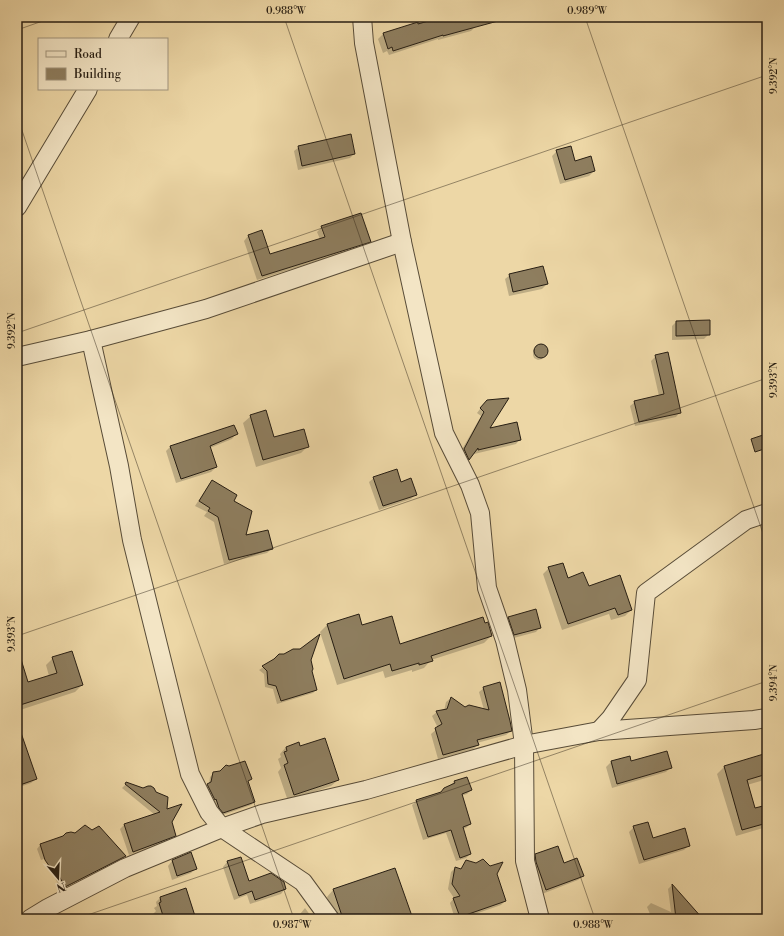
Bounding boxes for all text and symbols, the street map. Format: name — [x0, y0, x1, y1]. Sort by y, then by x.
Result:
text: 0.988°W — [266, 5, 307, 17]
text: 0.989°W — [567, 5, 608, 17]
legend — [38, 38, 168, 90]
text: Road — [74, 47, 102, 62]
text: 9.392°N — [768, 57, 780, 94]
text: Building — [73, 67, 122, 82]
text: 9.392°N — [6, 312, 18, 349]
text: 9.393°N — [768, 361, 780, 398]
text: 9.393°N — [6, 615, 18, 652]
text: 9.394°N — [768, 664, 780, 701]
north arrow — [38, 858, 78, 898]
text: N — [54, 878, 67, 895]
text: 0.987°W — [273, 919, 312, 931]
text: 0.988°W — [573, 919, 614, 931]

